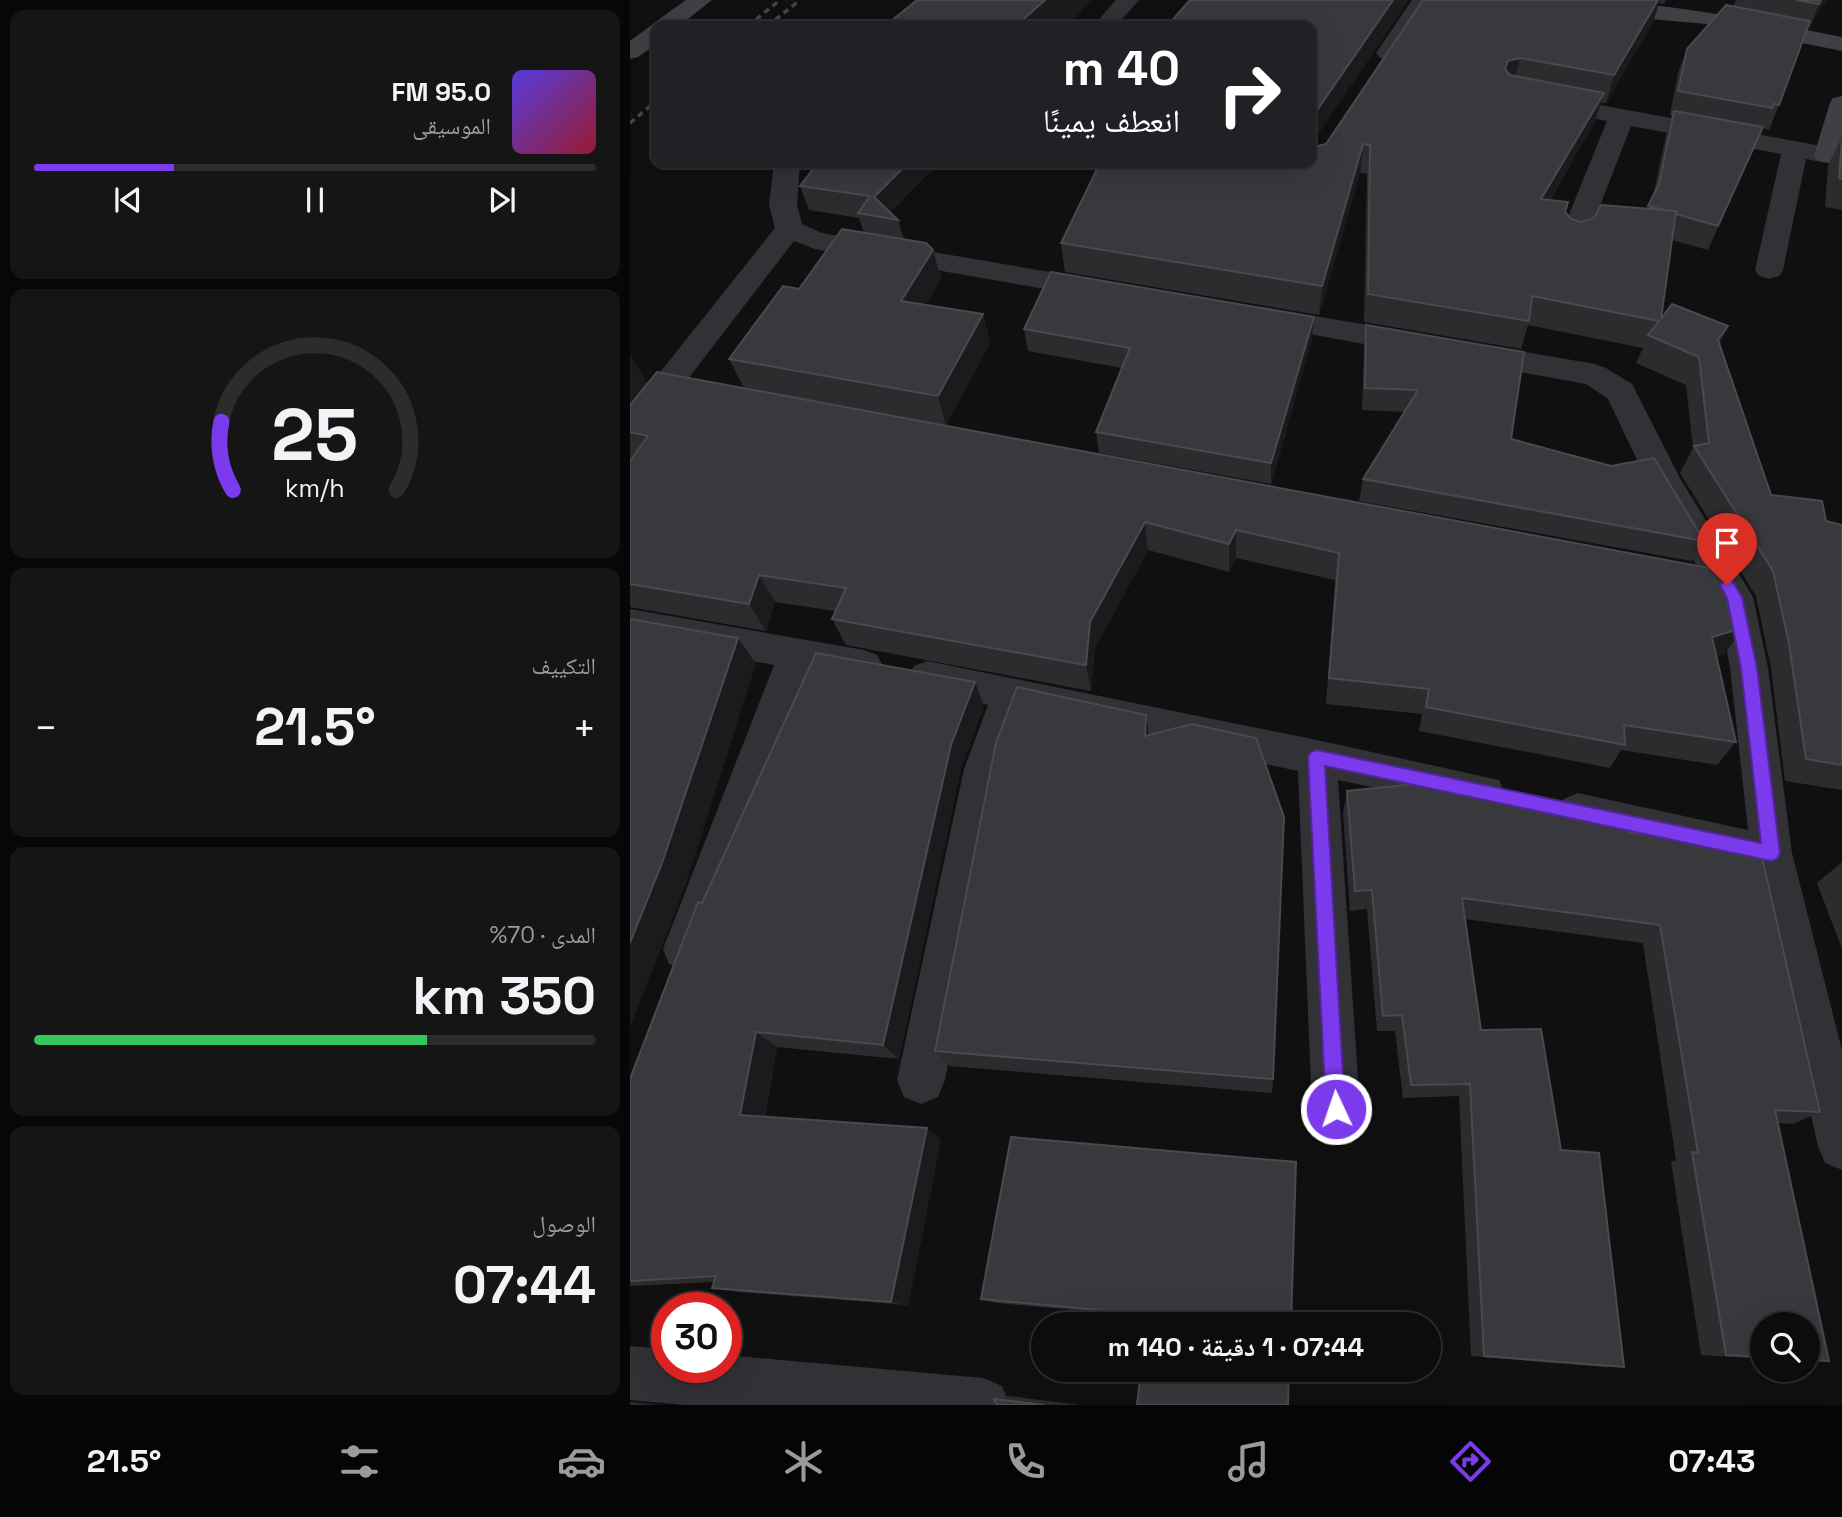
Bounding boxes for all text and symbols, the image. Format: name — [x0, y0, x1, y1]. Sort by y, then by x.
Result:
text: 40 m — [1063, 37, 1180, 99]
icon: right — [1204, 49, 1295, 140]
text: 95.0 FM — [392, 75, 491, 109]
text: انعطف يمينًا — [1043, 101, 1180, 141]
text: الموسيقى — [412, 111, 491, 141]
icon: previous — [109, 181, 147, 219]
icon: pause — [296, 181, 334, 219]
icon: next — [483, 181, 521, 219]
text: 25 — [272, 388, 358, 481]
text: km/h — [285, 471, 345, 503]
pin — [1697, 513, 1757, 585]
icon: arrive — [1708, 524, 1746, 562]
text: التكييف — [531, 651, 596, 681]
text: 21.5° — [254, 694, 376, 760]
text: − — [34, 704, 58, 752]
text: + — [572, 704, 596, 752]
text: المدى · 70% — [490, 920, 596, 950]
text: 350 km — [413, 963, 596, 1029]
position arrow — [1299, 1072, 1373, 1146]
text: الوصول — [532, 1209, 596, 1239]
text: 07:44 — [453, 1252, 596, 1318]
speed limit sign: 30 — [651, 1292, 742, 1383]
map controls — [1750, 1312, 1820, 1382]
button: search — [1750, 1312, 1820, 1382]
text: 07:44 · 1 دقيقة · 140 m — [1108, 1330, 1364, 1364]
icon: filters — [335, 1437, 384, 1486]
icon: car — [557, 1437, 606, 1486]
icon: climate — [779, 1437, 828, 1486]
icon: phone — [1001, 1437, 1050, 1486]
icon: music — [1224, 1437, 1273, 1486]
icon: directions — [1446, 1437, 1495, 1486]
text: 21.5° — [87, 1441, 161, 1481]
text: 07:43 — [1668, 1441, 1755, 1481]

